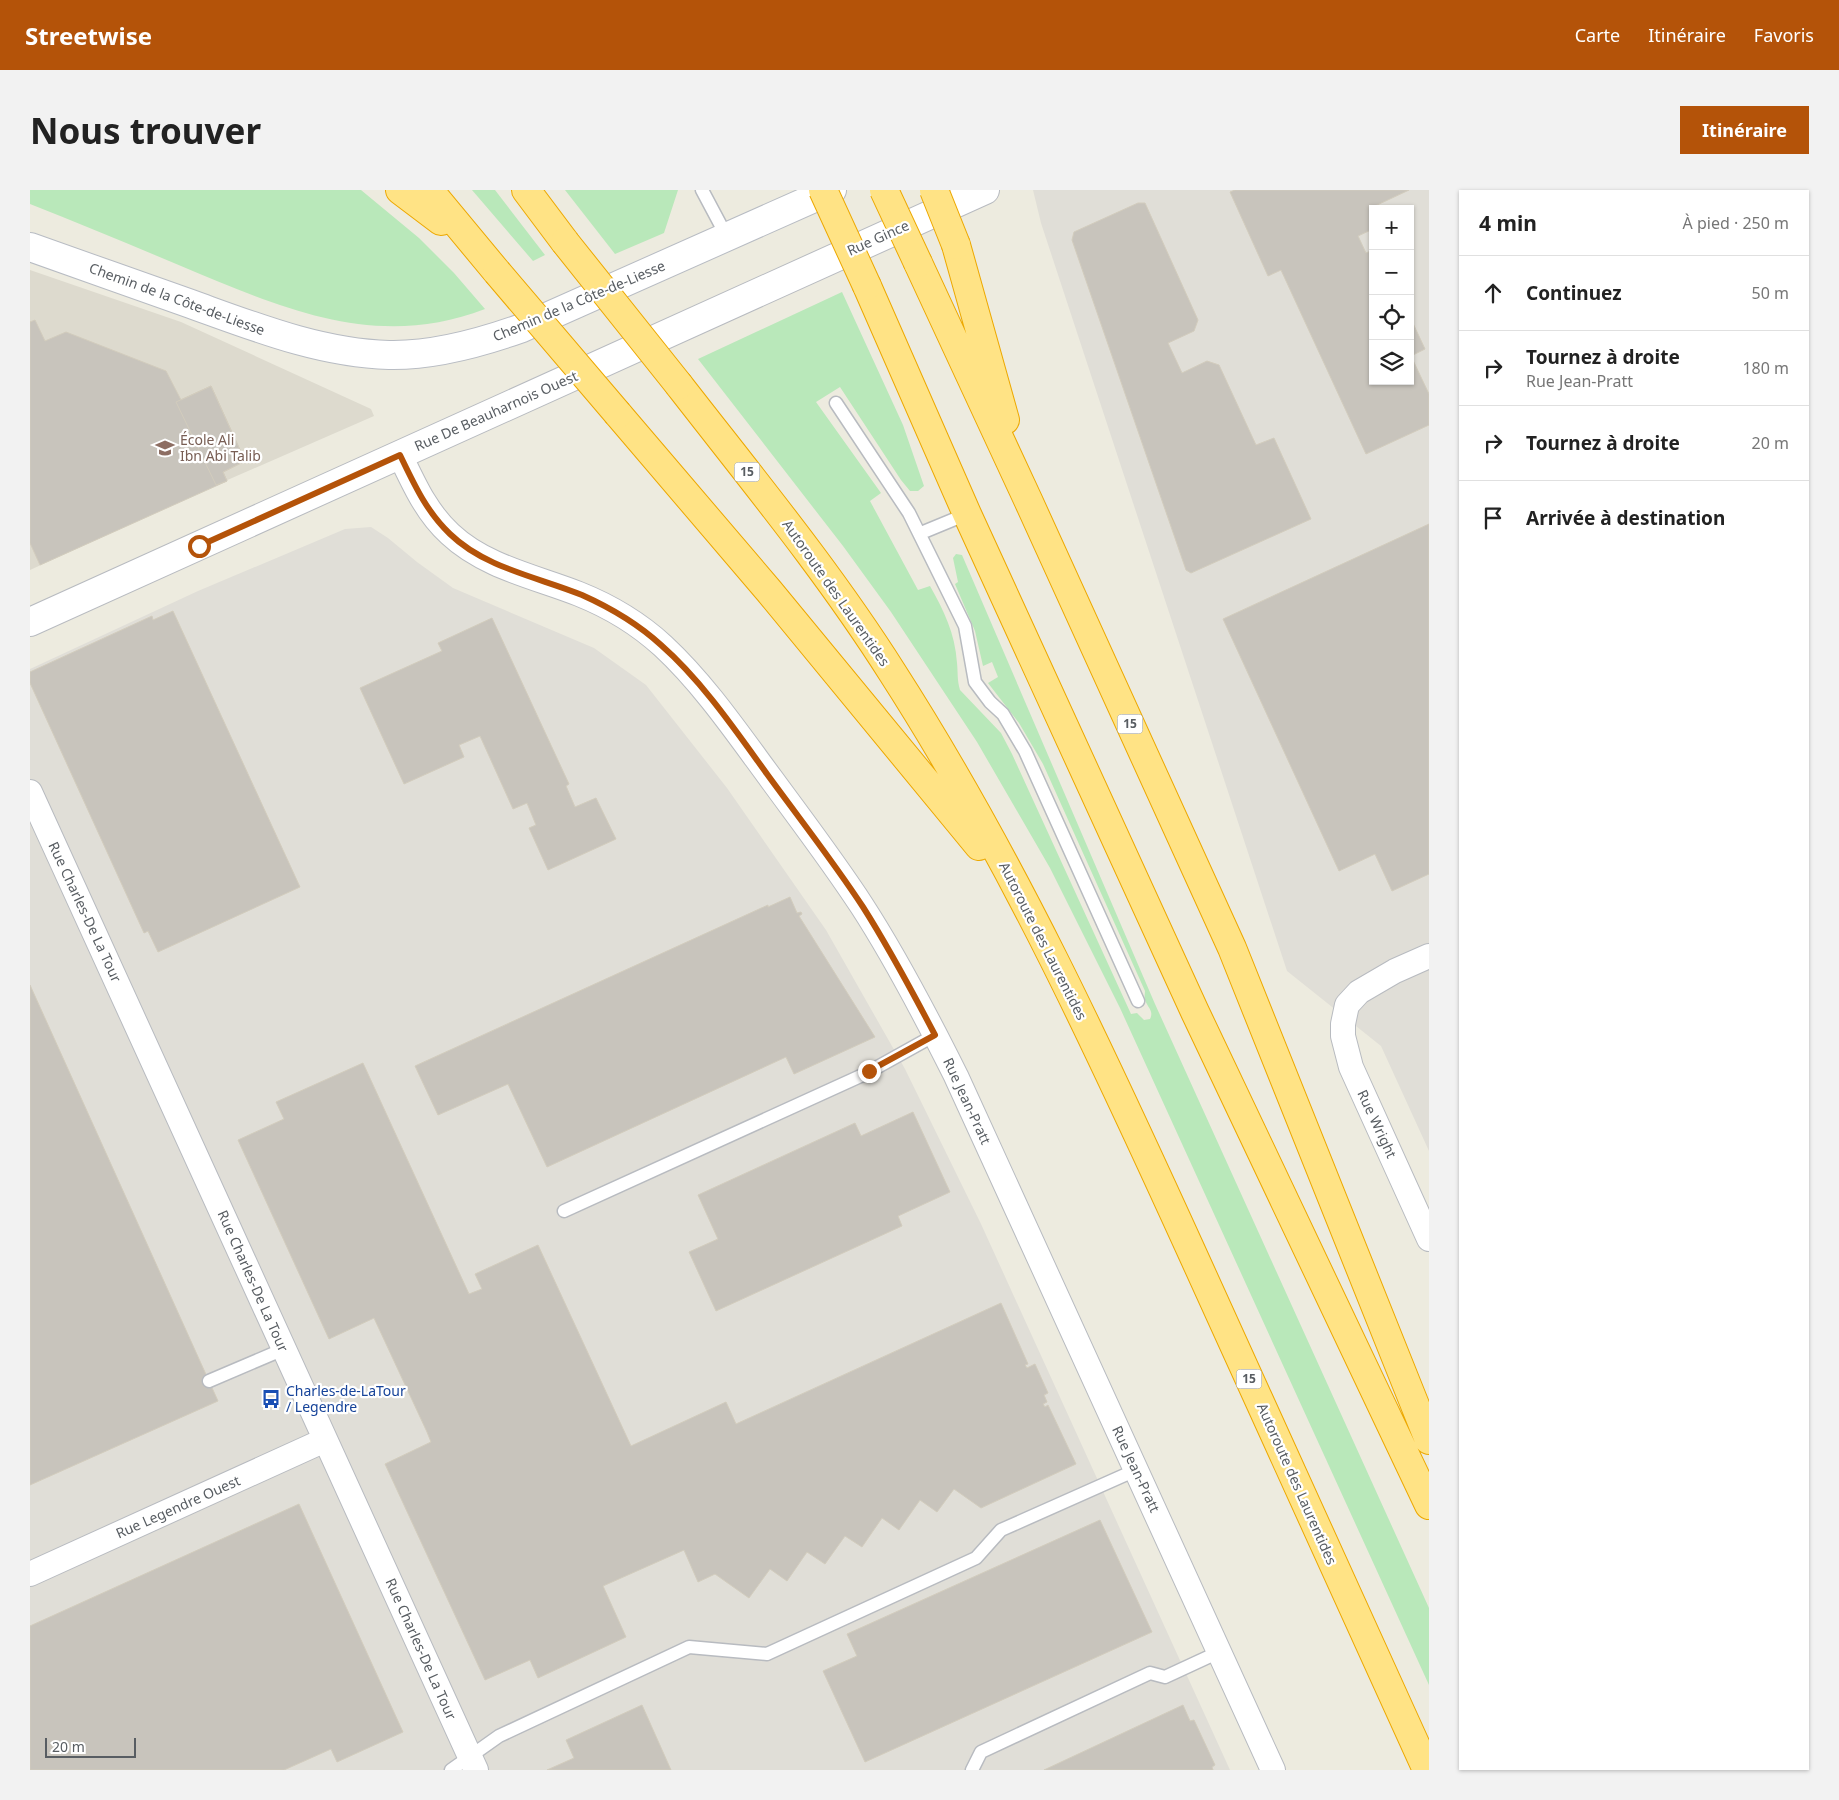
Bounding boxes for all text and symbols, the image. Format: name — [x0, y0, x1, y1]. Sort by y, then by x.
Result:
text: Streetwise — [25, 19, 152, 52]
text: Carte — [1575, 23, 1620, 47]
text: Itinéraire — [1648, 23, 1726, 47]
text: Favoris — [1754, 23, 1814, 47]
button: Itinéraire — [1680, 106, 1809, 154]
text: Nous trouver — [30, 107, 261, 154]
map controls — [1369, 205, 1414, 385]
button: + — [1369, 205, 1414, 250]
text: 4 min — [1479, 209, 1537, 237]
text: À pied · 250 m — [1683, 212, 1789, 234]
street label: Rue Gince — [844, 215, 912, 260]
button: − — [1369, 250, 1414, 295]
street label: Chemin de la Côte-de-Liesse — [490, 255, 668, 346]
street label: Chemin de la Côte-de-Liesse — [87, 258, 268, 339]
icon: ahead — [1479, 279, 1507, 307]
text: Continuez — [1526, 280, 1622, 306]
text: 50 m — [1752, 282, 1789, 304]
button: locate — [1369, 295, 1414, 340]
button: layers — [1369, 340, 1414, 385]
text: Tournez à droite — [1526, 344, 1680, 370]
icon: right — [1479, 354, 1507, 382]
text: 180 m — [1742, 357, 1789, 379]
street label: Rue De Beauharnois Ouest — [411, 366, 580, 455]
text: Rue Jean-Pratt — [1526, 370, 1633, 392]
icon: right — [1479, 429, 1507, 457]
place label: École Ali Ibn Abi Talib — [180, 430, 261, 465]
text: Tournez à droite — [1526, 430, 1680, 456]
text: 20 m — [1752, 432, 1789, 454]
school or university icon: École Ali Ibn Abi Talib — [154, 437, 176, 459]
road number: 15 — [734, 462, 760, 482]
icon: arrive — [1479, 504, 1507, 532]
text: Arrivée à destination — [1526, 505, 1725, 531]
street label: Autoroute des Laurentides — [778, 516, 895, 670]
route start — [188, 535, 211, 558]
road number: 15 — [1118, 714, 1142, 734]
street label: Rue Charles-De La Tour — [44, 838, 126, 985]
street label: Autoroute des Laurentides — [995, 859, 1092, 1023]
street label: Rue Jean-Pratt — [939, 1054, 996, 1147]
route end — [858, 1060, 881, 1083]
street label: Rue Wright — [1353, 1086, 1402, 1161]
street label: Rue Charles-De La Tour — [214, 1207, 293, 1355]
road number: 15 — [1236, 1370, 1262, 1388]
place label: Charles-de-LaTour / Legendre — [286, 1381, 406, 1416]
bus stop icon: Charles-de-LaTour / Legendre — [260, 1388, 282, 1410]
street label: Autoroute des Laurentides — [1253, 1400, 1342, 1568]
street label: Rue Jean-Pratt — [1108, 1422, 1165, 1515]
street label: Rue Legendre Ouest — [113, 1471, 243, 1543]
street label: Rue Charles-De La Tour — [382, 1575, 461, 1723]
scale bar — [45, 1735, 136, 1758]
text: 20 m — [52, 1737, 85, 1756]

